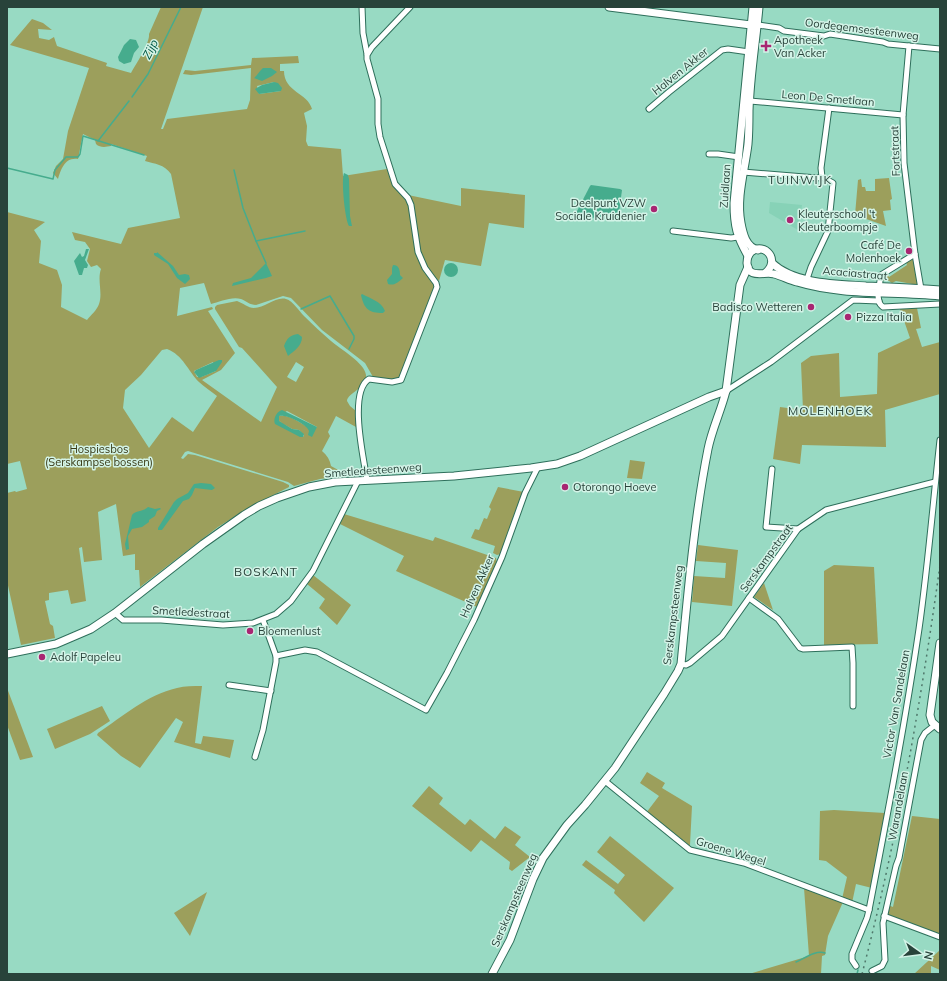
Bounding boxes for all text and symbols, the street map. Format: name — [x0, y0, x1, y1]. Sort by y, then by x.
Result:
street label: Oordegemsesteenweg — [804, 15, 920, 43]
place label: Apotheek Van Acker — [774, 33, 826, 60]
water label: Zijp — [139, 37, 161, 61]
marker: Apotheek Van Acker — [761, 41, 771, 51]
street label: Halven Akker — [649, 44, 711, 98]
street label: Leon De Smetlaan — [781, 87, 875, 109]
street label: Fortstraat — [887, 125, 903, 177]
street label: Zuidlaan — [716, 163, 734, 209]
district label: TUINWIJK — [768, 172, 832, 187]
place label: Deelpunt VZW Sociale Kruidenier — [555, 196, 646, 223]
marker: Deelpunt VZW Sociale Kruidenier — [649, 204, 659, 214]
place label: Kleuterschool 't Kleuterboompje — [798, 207, 878, 234]
marker: Kleuterschool 't Kleuterboompje — [785, 215, 795, 225]
place label: Café De Molenhoek — [846, 238, 901, 265]
marker: Café De Molenhoek — [904, 246, 914, 256]
street label: Acaciastraat — [822, 263, 888, 283]
place label: Badisco Wetteren — [712, 300, 803, 314]
marker: Badisco Wetteren — [806, 302, 816, 312]
place label: Pizza Italia — [856, 310, 912, 324]
marker: Pizza Italia — [843, 312, 853, 322]
district label: MOLENHOEK — [788, 403, 872, 418]
park label: Hospiesbos (Serskampse bossen) — [45, 442, 153, 469]
street label: Smetledesteenweg — [324, 460, 422, 480]
place label: Otorongo Hoeve — [573, 480, 656, 494]
marker: Otorongo Hoeve — [560, 482, 570, 492]
street label: Serskampstraat — [737, 521, 796, 595]
street label: Halven Akker — [457, 552, 497, 620]
district label: BOSKANT — [234, 564, 298, 579]
street label: Serskampsteenweg — [660, 564, 686, 666]
street label: Smetledestraat — [152, 603, 230, 621]
place label: Bloemenlust — [258, 624, 321, 638]
marker: Bloemenlust — [245, 626, 255, 636]
street label: Victor Van Sandelaan — [880, 648, 912, 760]
place label: Adolf Papeleu — [50, 650, 121, 664]
marker: Adolf Papeleu — [37, 652, 47, 662]
street label: Warandelaan — [885, 770, 911, 842]
street label: Groene Wegel — [694, 834, 768, 868]
street label: Serskampsteenweg — [488, 851, 540, 949]
north arrow — [899, 933, 939, 973]
text: N — [921, 950, 937, 961]

